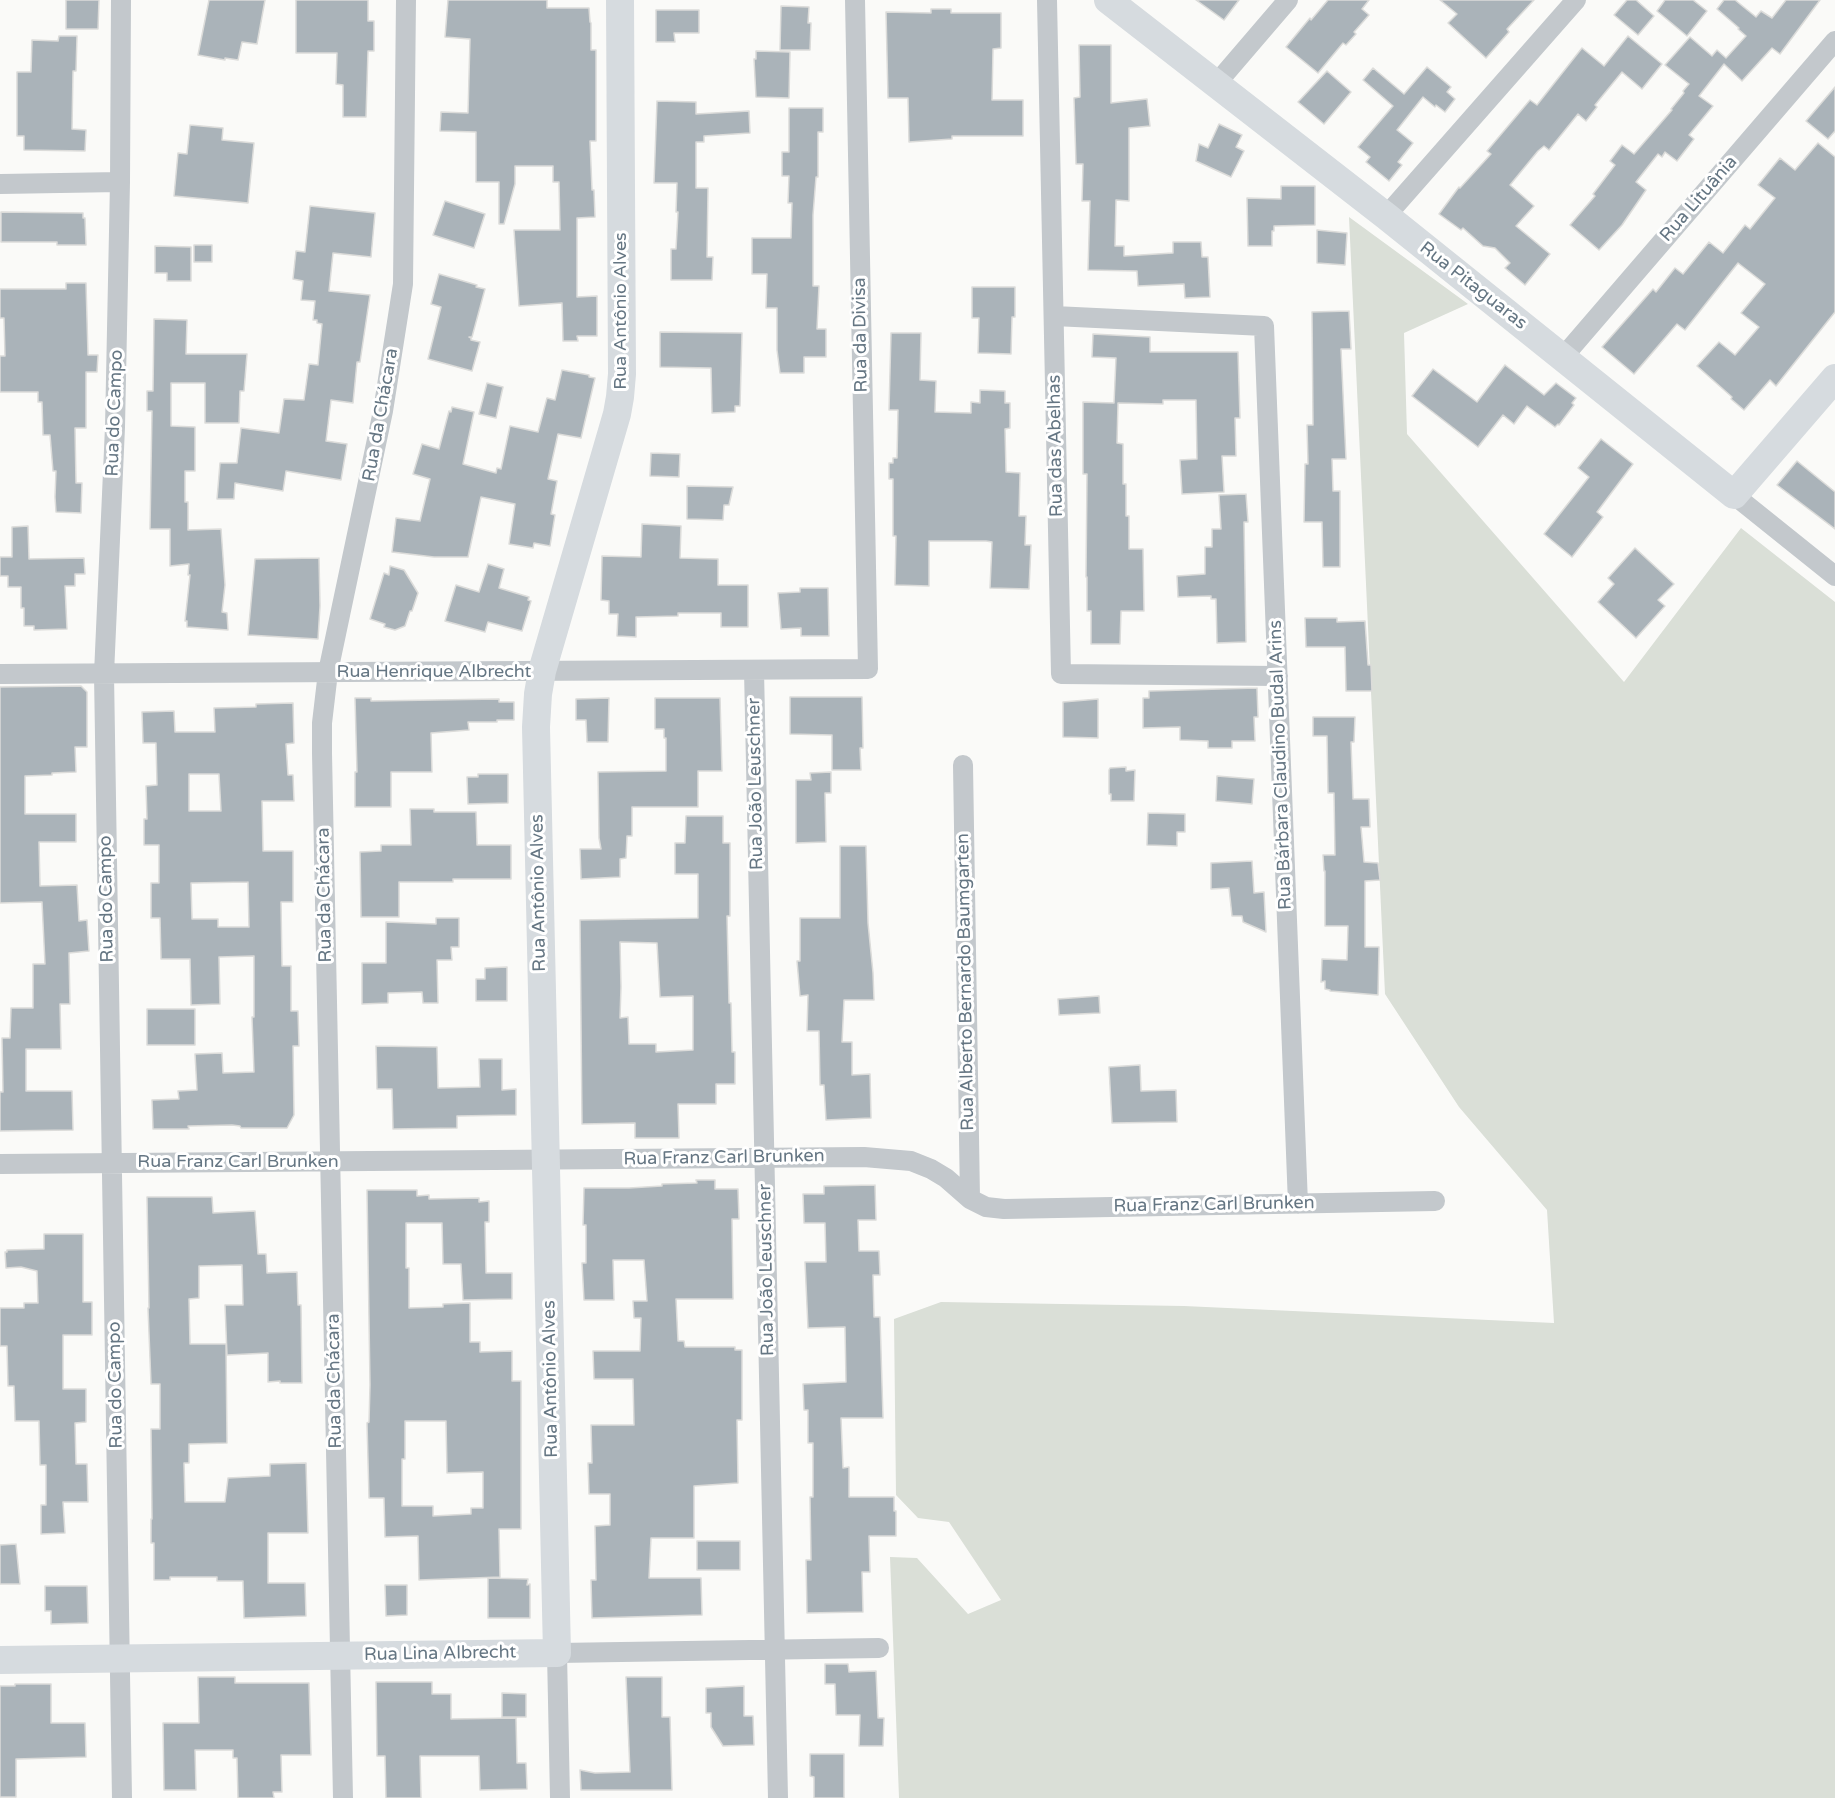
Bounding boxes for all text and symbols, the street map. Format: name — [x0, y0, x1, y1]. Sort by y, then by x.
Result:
street label: Rua Lituânia — [1656, 152, 1742, 246]
street label: Rua Antônio Alves — [610, 232, 632, 390]
street label: Rua Pitaguaras — [1415, 237, 1531, 335]
street label: Rua da Divisa — [849, 277, 873, 393]
street label: Rua da Chácara — [359, 347, 403, 483]
street label: Rua do Campo — [102, 349, 128, 477]
street label: Rua das Abelhas — [1044, 375, 1068, 517]
street label: Rua Bárbara Claudino Budal Arins — [1265, 620, 1297, 910]
street label: Rua Henrique Albrecht — [337, 661, 531, 683]
street label: Rua João Leuschner — [744, 698, 768, 870]
street label: Rua Antônio Alves — [527, 814, 551, 972]
street label: Rua da Chácara — [313, 827, 337, 963]
street label: Rua Alberto Bernardo Baumgarten — [953, 833, 979, 1131]
street label: Rua do Campo — [95, 835, 119, 963]
street label: Rua Franz Carl Brunken — [623, 1145, 825, 1171]
street label: Rua Franz Carl Brunken — [137, 1151, 339, 1173]
street label: Rua João Leuschner — [755, 1184, 779, 1356]
street label: Rua Franz Carl Brunken — [1113, 1192, 1315, 1218]
street label: Rua Antônio Alves — [539, 1300, 563, 1458]
street label: Rua da Chácara — [323, 1313, 347, 1449]
street label: Rua do Campo — [104, 1321, 128, 1449]
street label: Rua Lina Albrecht — [364, 1642, 516, 1666]

